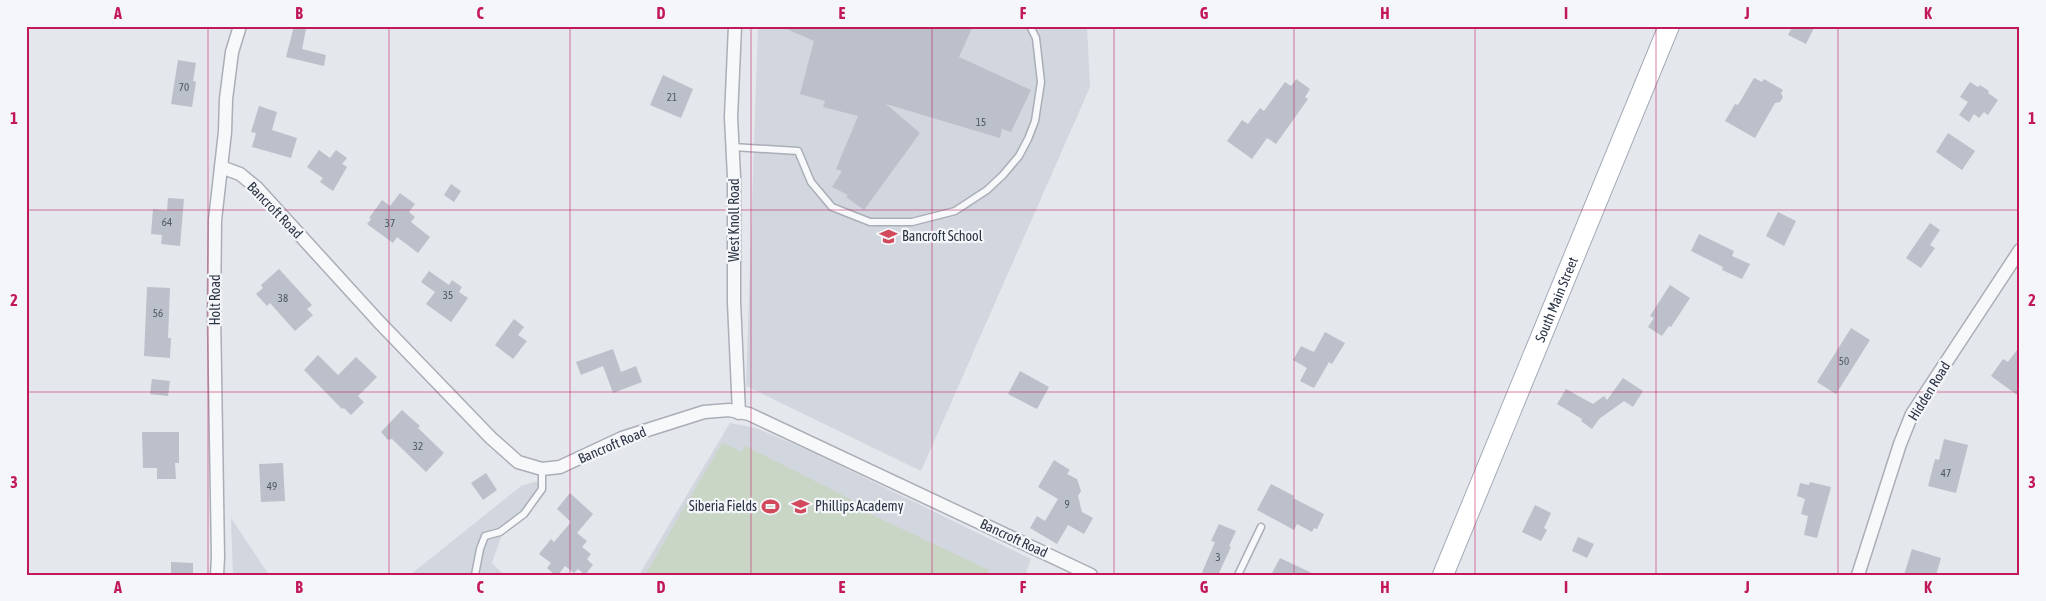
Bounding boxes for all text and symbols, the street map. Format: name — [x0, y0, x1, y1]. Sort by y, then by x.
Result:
text: A — [113, 4, 122, 22]
text: B — [295, 4, 303, 22]
text: C — [476, 4, 484, 22]
text: D — [657, 4, 666, 22]
text: E — [839, 4, 846, 22]
text: F — [1020, 4, 1027, 22]
text: G — [1200, 4, 1209, 22]
text: H — [1380, 4, 1390, 22]
text: I — [1564, 4, 1568, 22]
text: J — [1743, 4, 1750, 22]
text: K — [1924, 4, 1932, 22]
house number: 70 — [179, 81, 189, 93]
house number: 21 — [667, 91, 677, 103]
text: 1 — [10, 109, 18, 127]
text: 1 — [2028, 109, 2036, 127]
house number: 15 — [976, 116, 986, 128]
street label: Bancroft Road — [244, 178, 306, 242]
street label: West Knoll Road — [726, 178, 742, 262]
house number: 64 — [162, 216, 172, 228]
house number: 37 — [385, 217, 395, 229]
school or university icon: Bancroft School — [878, 226, 898, 246]
place label: Bancroft School — [902, 228, 983, 244]
street label: South Main Street — [1532, 254, 1581, 344]
street label: Holt Road — [207, 274, 223, 326]
house number: 35 — [443, 289, 453, 301]
text: 2 — [10, 291, 18, 309]
text: 2 — [2028, 291, 2036, 309]
house number: 38 — [278, 292, 288, 304]
house number: 56 — [153, 307, 163, 319]
house number: 50 — [1839, 355, 1849, 367]
street label: Hidden Road — [1905, 359, 1953, 423]
street label: Bancroft Road — [576, 423, 648, 467]
house number: 32 — [413, 440, 423, 452]
house number: 47 — [1941, 467, 1951, 479]
text: 3 — [10, 473, 18, 491]
text: 3 — [2028, 473, 2036, 491]
house number: 49 — [267, 480, 277, 492]
sports icon: Siberia Fields — [761, 496, 781, 516]
school or university icon: Phillips Academy — [791, 496, 811, 516]
place label: Siberia Fields — [689, 498, 757, 514]
place label: Phillips Academy — [815, 498, 904, 514]
house number: 9 — [1064, 498, 1070, 510]
street label: Bancroft Road — [978, 515, 1050, 561]
house number: 3 — [1215, 551, 1221, 563]
text: A — [113, 578, 122, 596]
text: B — [295, 578, 303, 596]
text: C — [476, 578, 484, 596]
text: D — [657, 578, 666, 596]
text: E — [839, 578, 846, 596]
text: F — [1020, 578, 1027, 596]
text: G — [1200, 578, 1209, 596]
text: H — [1380, 578, 1390, 596]
text: I — [1564, 578, 1568, 596]
text: J — [1743, 578, 1750, 596]
text: K — [1924, 578, 1932, 596]

